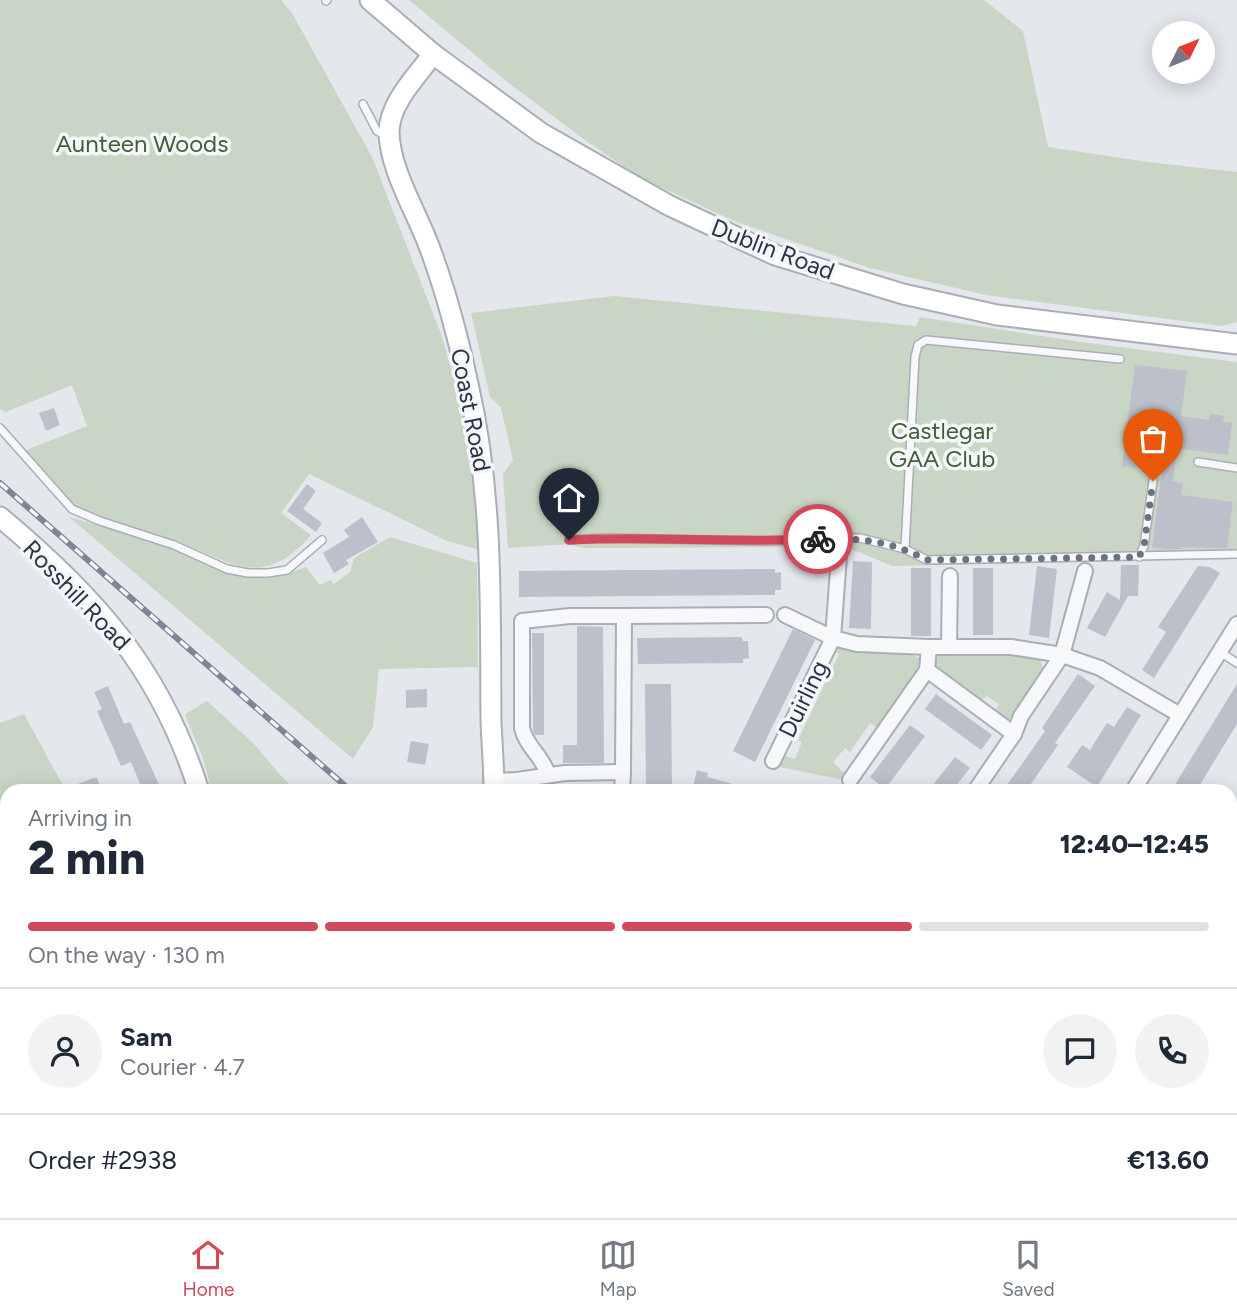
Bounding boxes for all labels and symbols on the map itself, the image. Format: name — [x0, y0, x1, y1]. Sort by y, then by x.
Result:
north arrow — [1152, 21, 1214, 84]
park label: Aunteen Woods — [56, 129, 228, 158]
street label: Dublin Road — [707, 212, 839, 286]
street label: Coast Road — [445, 346, 497, 474]
pin — [1123, 409, 1183, 481]
park label: Castlegar GAA Club — [889, 416, 995, 473]
pin — [539, 468, 599, 540]
courier — [783, 504, 853, 574]
street label: Rosshill Road — [17, 534, 137, 656]
street label: Duirling — [772, 656, 834, 742]

